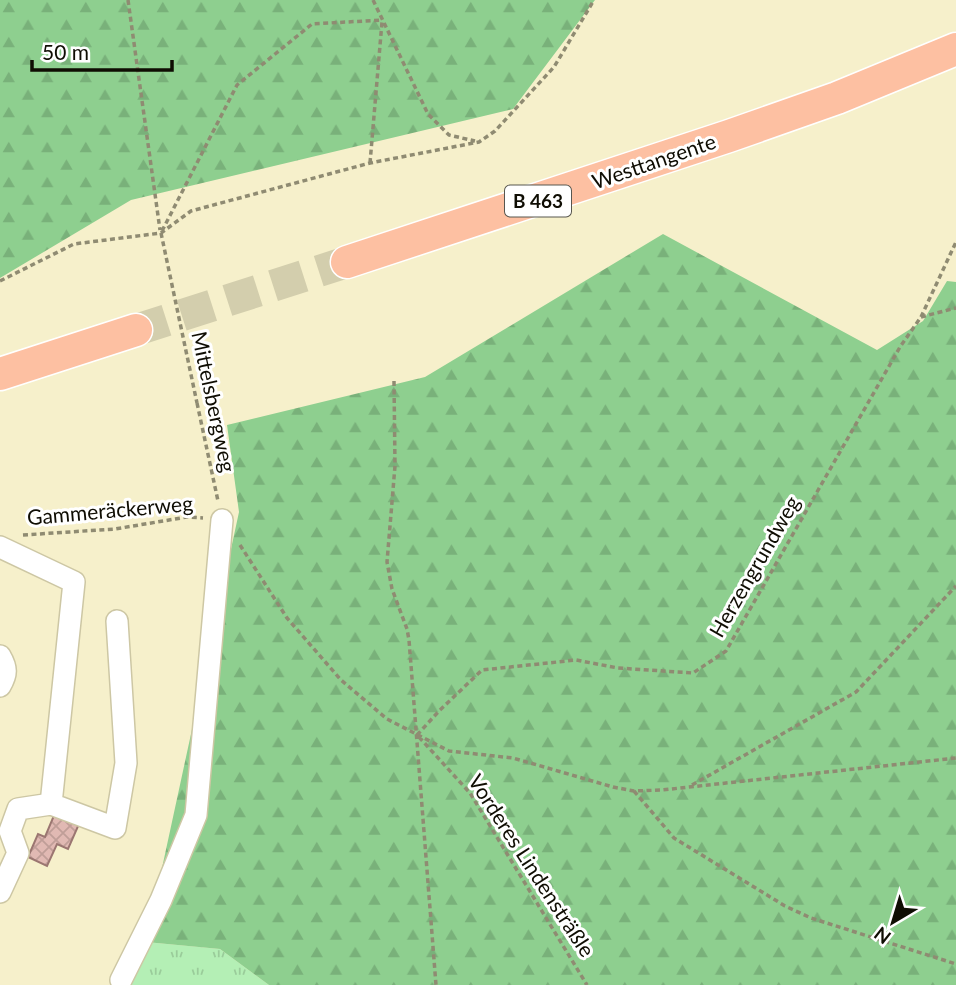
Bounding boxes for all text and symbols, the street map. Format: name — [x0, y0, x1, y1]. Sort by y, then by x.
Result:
scale bar — [32, 28, 172, 72]
text: 50 m — [42, 39, 89, 64]
street label: Westtangente — [588, 128, 719, 193]
road number: B 463 — [505, 186, 571, 216]
street label: Mittelsbergweg — [187, 329, 242, 474]
street label: Gammeräckerweg — [26, 490, 194, 529]
street label: Herzengrundweg — [703, 491, 804, 641]
street label: Vorderes Lindensträßle — [464, 769, 601, 961]
north arrow — [858, 887, 928, 957]
text: N — [869, 922, 895, 949]

